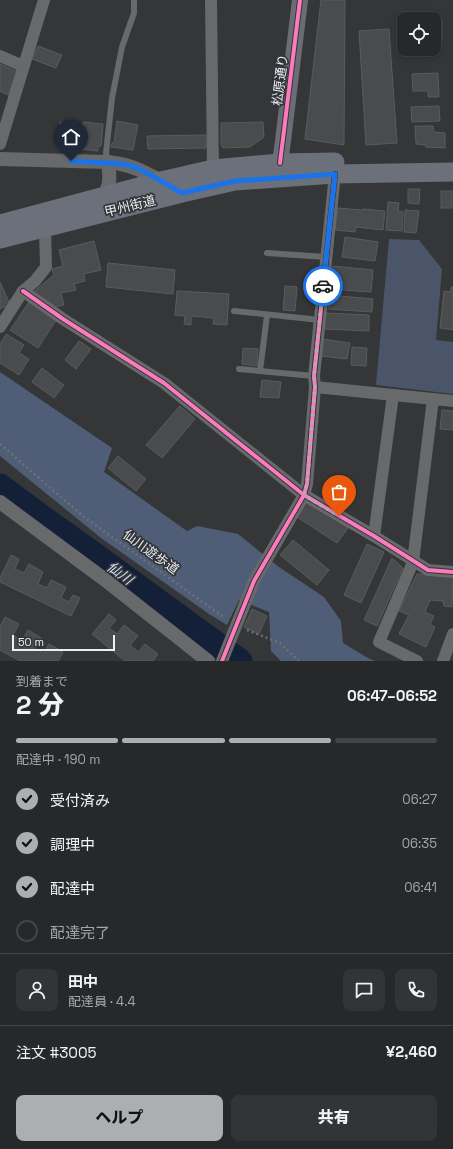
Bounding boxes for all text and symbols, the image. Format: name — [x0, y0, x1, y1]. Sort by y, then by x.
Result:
map controls — [397, 12, 441, 56]
button: locate — [397, 12, 441, 56]
street label: 松原通り — [268, 53, 292, 107]
pin — [54, 120, 88, 161]
icon: home — [60, 126, 82, 148]
street label: 甲州街道 — [103, 191, 157, 221]
courier — [303, 266, 343, 306]
icon: car — [312, 275, 334, 297]
pin — [322, 475, 356, 516]
icon: bag — [328, 481, 350, 503]
street label: 仙川遊歩道 — [120, 527, 182, 577]
water label: 仙川 — [104, 558, 136, 588]
scale bar — [12, 633, 115, 652]
text: 50 m — [18, 635, 44, 649]
text: 到着まで — [16, 673, 68, 690]
text: 06:47–06:52 — [347, 686, 437, 705]
text: 2 分 — [16, 688, 64, 722]
text: 配達中 · 190 m — [16, 751, 100, 768]
icon: check — [16, 788, 38, 810]
text: 受付済み — [50, 791, 110, 810]
text: 06:27 — [402, 791, 437, 808]
icon: check — [16, 832, 38, 854]
text: 調理中 — [50, 835, 95, 854]
text: 06:35 — [402, 835, 437, 852]
icon: check — [16, 876, 38, 898]
text: 配達中 — [50, 879, 95, 898]
text: 06:41 — [404, 879, 437, 896]
text: 配達完了 — [50, 923, 110, 942]
button: person — [16, 969, 58, 1011]
button: chat — [343, 969, 385, 1011]
button: phone — [395, 969, 437, 1011]
text: 田中 — [68, 972, 98, 991]
text: 配達員 · 4.4 — [68, 993, 136, 1010]
text: ¥2,460 — [386, 1042, 437, 1061]
text: 注文 #3005 — [16, 1043, 97, 1062]
button: ヘルプ — [16, 1095, 223, 1141]
button: 共有 — [231, 1095, 437, 1141]

